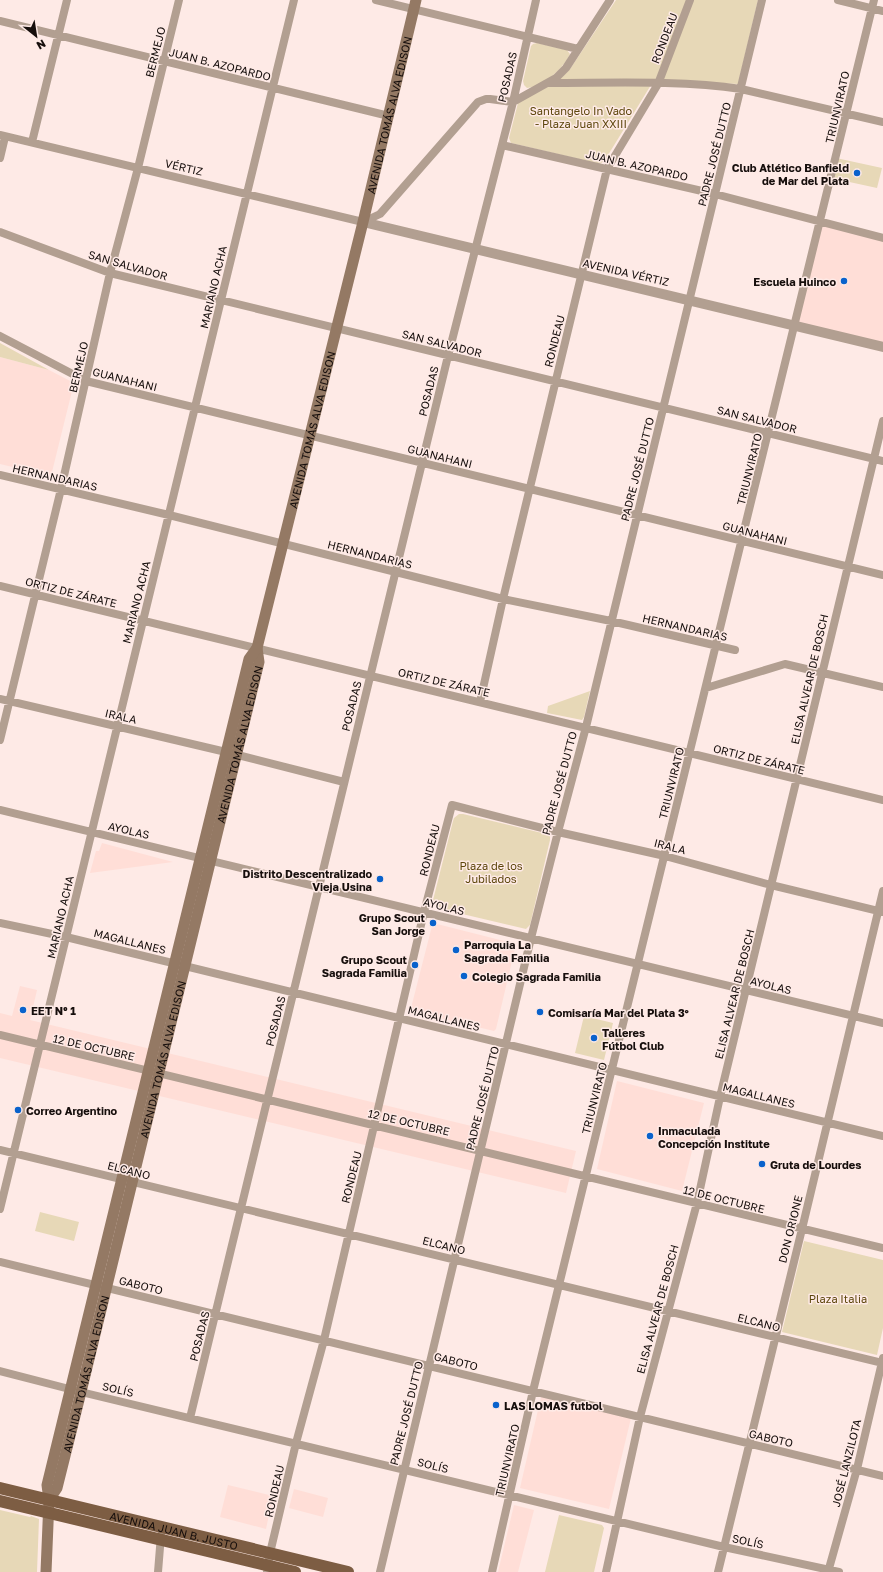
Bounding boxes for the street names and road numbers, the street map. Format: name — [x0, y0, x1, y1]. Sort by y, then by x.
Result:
street label: RONDEAU — [648, 11, 680, 65]
street label: BERMEJO — [142, 25, 168, 79]
street label: AVENIDA TOMÁS ALVA EDISON — [363, 35, 414, 195]
street label: JUAN B. AZOPARDO — [168, 45, 272, 83]
street label: POSADAS — [495, 50, 519, 104]
street label: TRIUNVIRATO — [822, 70, 852, 144]
street label: PADRE JOSÉ DUTTO — [695, 101, 733, 207]
street label: JUAN B. AZOPARDO — [585, 147, 689, 183]
street label: VÉRTIZ — [164, 156, 205, 178]
street label: MARIANO ACHA — [197, 244, 229, 330]
street label: SAN SALVADOR — [87, 247, 169, 283]
street label: AVENIDA VÉRTIZ — [582, 256, 671, 288]
street label: RONDEAU — [541, 313, 567, 369]
street label: SAN SALVADOR — [401, 327, 483, 359]
street label: BERMEJO — [66, 340, 90, 394]
street label: AVENIDA TOMÁS ALVA EDISON — [286, 350, 337, 510]
street label: POSADAS — [415, 364, 441, 418]
street label: GUANAHANI — [91, 365, 159, 393]
street label: SAN SALVADOR — [716, 403, 798, 435]
street label: PADRE JOSÉ DUTTO — [618, 416, 656, 522]
street label: TRIUNVIRATO — [734, 432, 764, 506]
street label: GUANAHANI — [406, 442, 474, 470]
street label: HERNANDARIAS — [11, 461, 99, 493]
street label: GUANAHANI — [721, 519, 789, 547]
street label: HERNANDARIAS — [326, 537, 414, 571]
street label: MARIANO ACHA — [119, 559, 153, 645]
street label: ORTIZ DE ZÁRATE — [24, 574, 118, 610]
street label: HERNANDARIAS — [641, 611, 729, 643]
street label: ELISA ALVEAR DE BOSCH — [788, 613, 830, 745]
street label: AVENIDA TOMÁS ALVA EDISON — [213, 664, 264, 824]
street label: ORTIZ DE ZÁRATE — [397, 665, 491, 699]
street label: POSADAS — [338, 679, 364, 733]
street label: IRALA — [104, 706, 139, 726]
street label: PADRE JOSÉ DUTTO — [539, 730, 579, 836]
street label: ORTIZ DE ZÁRATE — [712, 741, 806, 777]
street label: TRIUNVIRATO — [656, 746, 686, 820]
street label: AYOLAS — [107, 819, 151, 841]
street label: RONDEAU — [416, 822, 442, 878]
street label: IRALA — [653, 836, 688, 856]
street label: MARIANO ACHA — [44, 874, 76, 960]
street label: AYOLAS — [422, 895, 466, 917]
street label: MAGALLANES — [93, 926, 167, 956]
street label: ELISA ALVEAR DE BOSCH — [712, 928, 756, 1060]
street label: AYOLAS — [749, 974, 793, 996]
street label: AVENIDA TOMÁS ALVA EDISON — [137, 979, 188, 1139]
street label: POSADAS — [262, 994, 288, 1048]
street label: MAGALLANES — [407, 1003, 481, 1033]
street label: 12 DE OCTUBRE — [52, 1031, 136, 1063]
street label: PADRE JOSÉ DUTTO — [463, 1045, 501, 1151]
street label: TRIUNVIRATO — [579, 1061, 609, 1135]
street label: MAGALLANES — [722, 1080, 796, 1110]
street label: 12 DE OCTUBRE — [367, 1106, 451, 1138]
street label: RONDEAU — [338, 1149, 364, 1205]
street label: ELCANO — [106, 1158, 152, 1182]
street label: 12 DE OCTUBRE — [682, 1183, 766, 1215]
street label: DON ORIONE — [775, 1194, 805, 1264]
street label: ELCANO — [421, 1233, 467, 1257]
street label: ELISA ALVEAR DE BOSCH — [633, 1243, 681, 1375]
street label: GABOTO — [118, 1273, 164, 1297]
street label: AVENIDA TOMÁS ALVA EDISON — [60, 1294, 111, 1454]
street label: POSADAS — [186, 1309, 212, 1363]
street label: ELCANO — [736, 1310, 782, 1334]
street label: GABOTO — [433, 1349, 479, 1373]
street label: PADRE JOSÉ DUTTO — [387, 1360, 425, 1466]
street label: SOLÍS — [101, 1379, 135, 1399]
street label: JOSÉ LANZILOTA — [829, 1417, 863, 1508]
street label: TRIUNVIRATO — [492, 1423, 522, 1497]
street label: GABOTO — [748, 1427, 794, 1449]
street label: SOLÍS — [416, 1455, 450, 1475]
street label: RONDEAU — [262, 1463, 286, 1519]
street label: AVENIDA JUAN B. JUSTO — [109, 1508, 239, 1552]
street label: SOLÍS — [731, 1531, 765, 1551]

